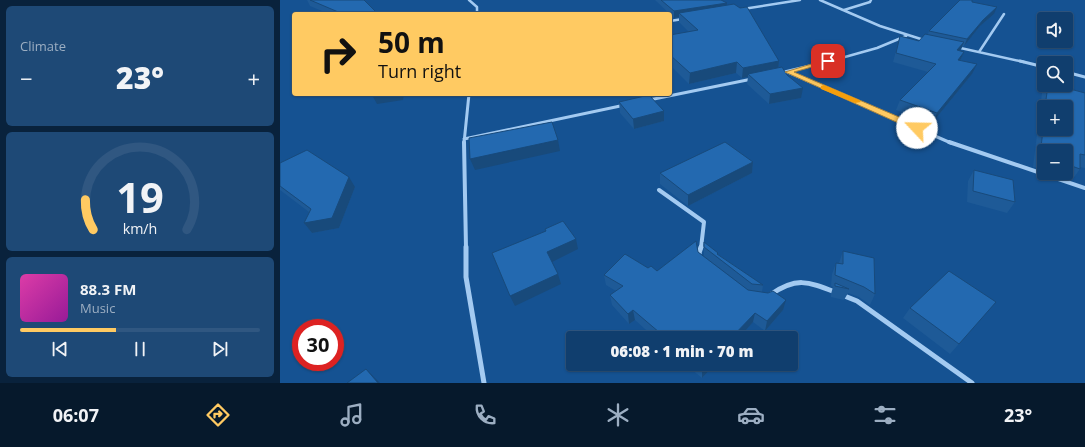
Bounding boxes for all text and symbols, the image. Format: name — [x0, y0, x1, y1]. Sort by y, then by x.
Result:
map controls — [1037, 12, 1073, 180]
button: sound — [1037, 12, 1073, 48]
text: 50 m — [378, 23, 445, 61]
icon: right — [312, 28, 364, 80]
text: Climate — [20, 37, 66, 55]
pin — [811, 44, 845, 78]
icon: arrive — [817, 50, 839, 72]
button: search — [1037, 56, 1073, 92]
text: 23° — [116, 57, 164, 98]
text: Turn right — [378, 59, 461, 83]
text: − — [20, 63, 33, 93]
text: + — [247, 63, 260, 93]
button: + — [1037, 100, 1073, 136]
position arrow — [896, 107, 938, 149]
button: − — [1037, 144, 1073, 180]
text: 19 — [116, 168, 164, 224]
text: km/h — [123, 218, 157, 237]
text: 88.3 FM — [80, 279, 136, 299]
text: Music — [80, 299, 115, 317]
speed limit sign: 30 — [292, 319, 344, 371]
icon: previous — [49, 338, 71, 360]
icon: pause — [129, 338, 151, 360]
icon: next — [209, 338, 231, 360]
text: 06:08 · 1 min · 70 m — [611, 341, 753, 361]
icon: directions — [204, 401, 232, 429]
icon: music — [338, 401, 366, 429]
icon: phone — [471, 401, 499, 429]
icon: climate — [604, 401, 632, 429]
icon: car — [737, 401, 765, 429]
icon: filters — [871, 401, 899, 429]
text: 06:07 — [53, 403, 99, 427]
text: 23° — [1004, 403, 1032, 427]

